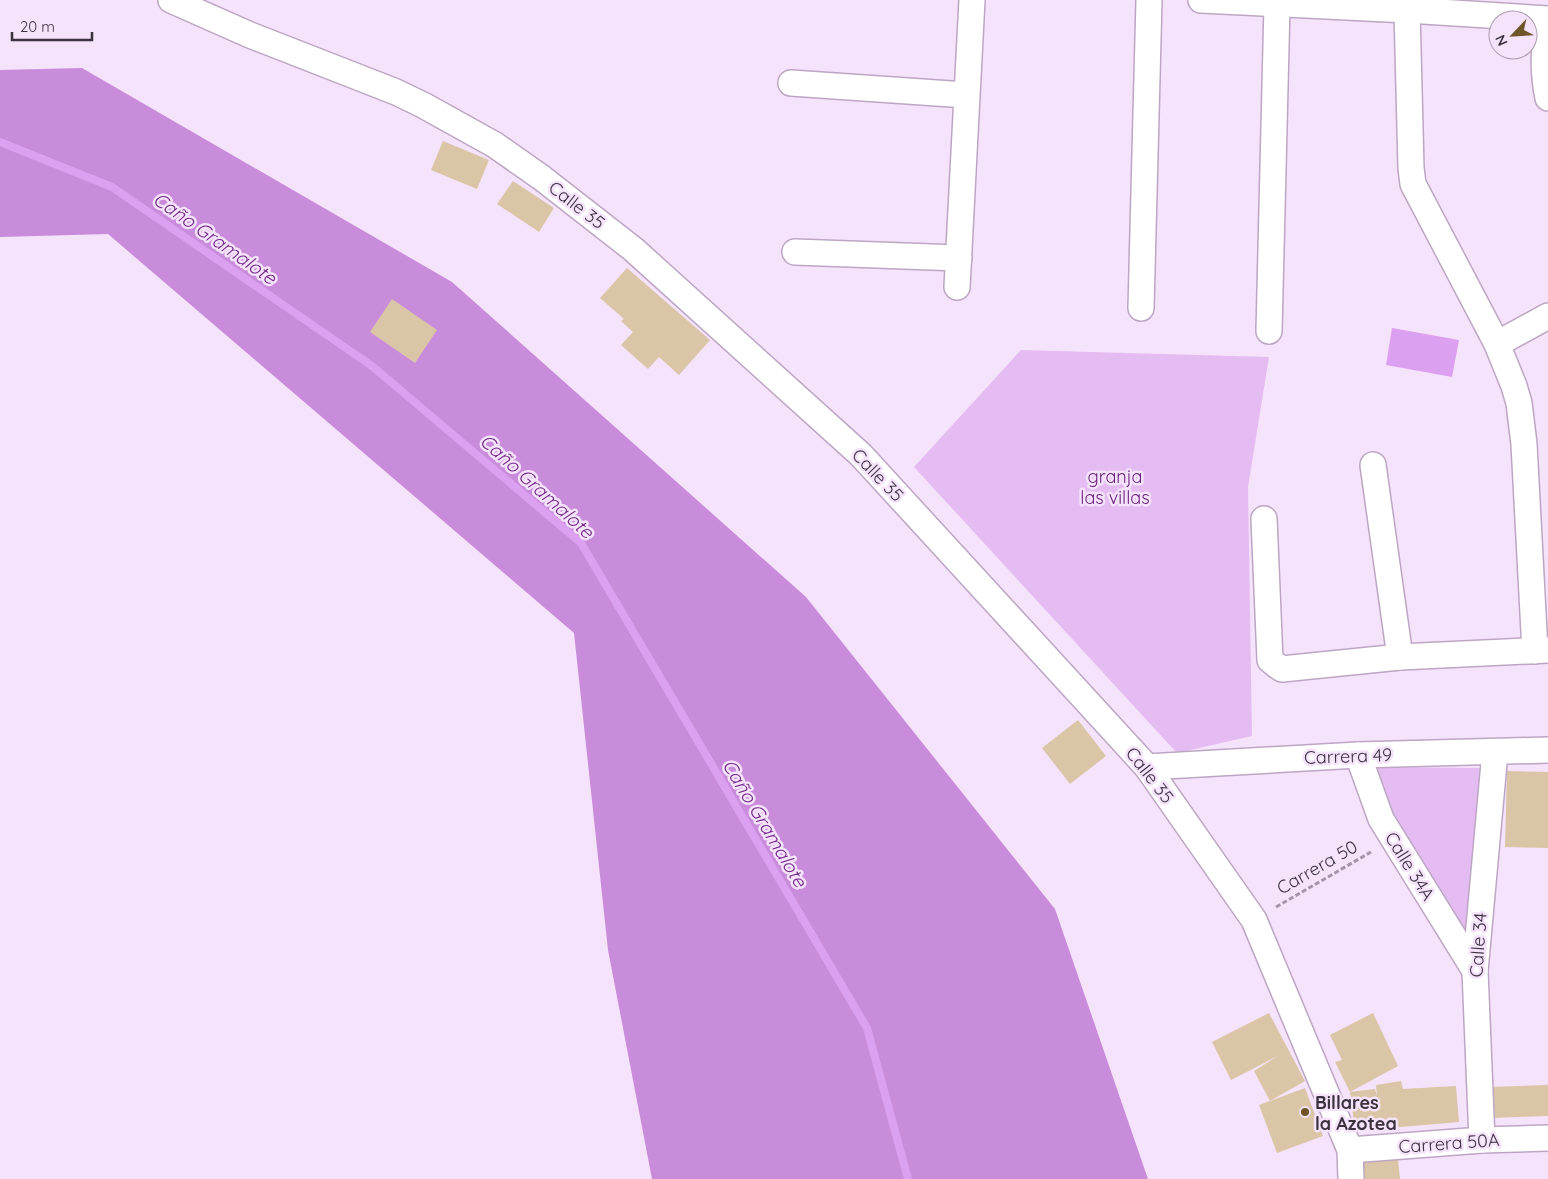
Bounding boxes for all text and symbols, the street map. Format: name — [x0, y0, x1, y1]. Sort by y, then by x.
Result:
scale bar — [12, 10, 92, 42]
north arrow — [1488, 10, 1538, 60]
text: 20 m — [20, 17, 55, 36]
text: N — [1491, 32, 1512, 49]
street label: Calle 35 — [544, 176, 610, 234]
water label: Caño Gramalote — [149, 187, 282, 290]
water label: Caño Gramalote — [475, 429, 600, 544]
street label: Calle 35 — [847, 444, 909, 506]
park label: granja las villas — [1080, 465, 1150, 509]
street label: Calle 35 — [1121, 742, 1179, 808]
street label: Carrera 49 — [1304, 743, 1392, 769]
water label: Caño Gramalote — [717, 755, 813, 892]
street label: Calle 34A — [1380, 828, 1440, 905]
street label: Carrera 50 — [1273, 835, 1361, 899]
street label: Calle 34 — [1464, 912, 1492, 978]
place label: Billares la Azotea — [1315, 1091, 1397, 1135]
marker: Billares la Azotea — [1299, 1106, 1311, 1118]
street label: Carrera 50A — [1398, 1128, 1500, 1158]

